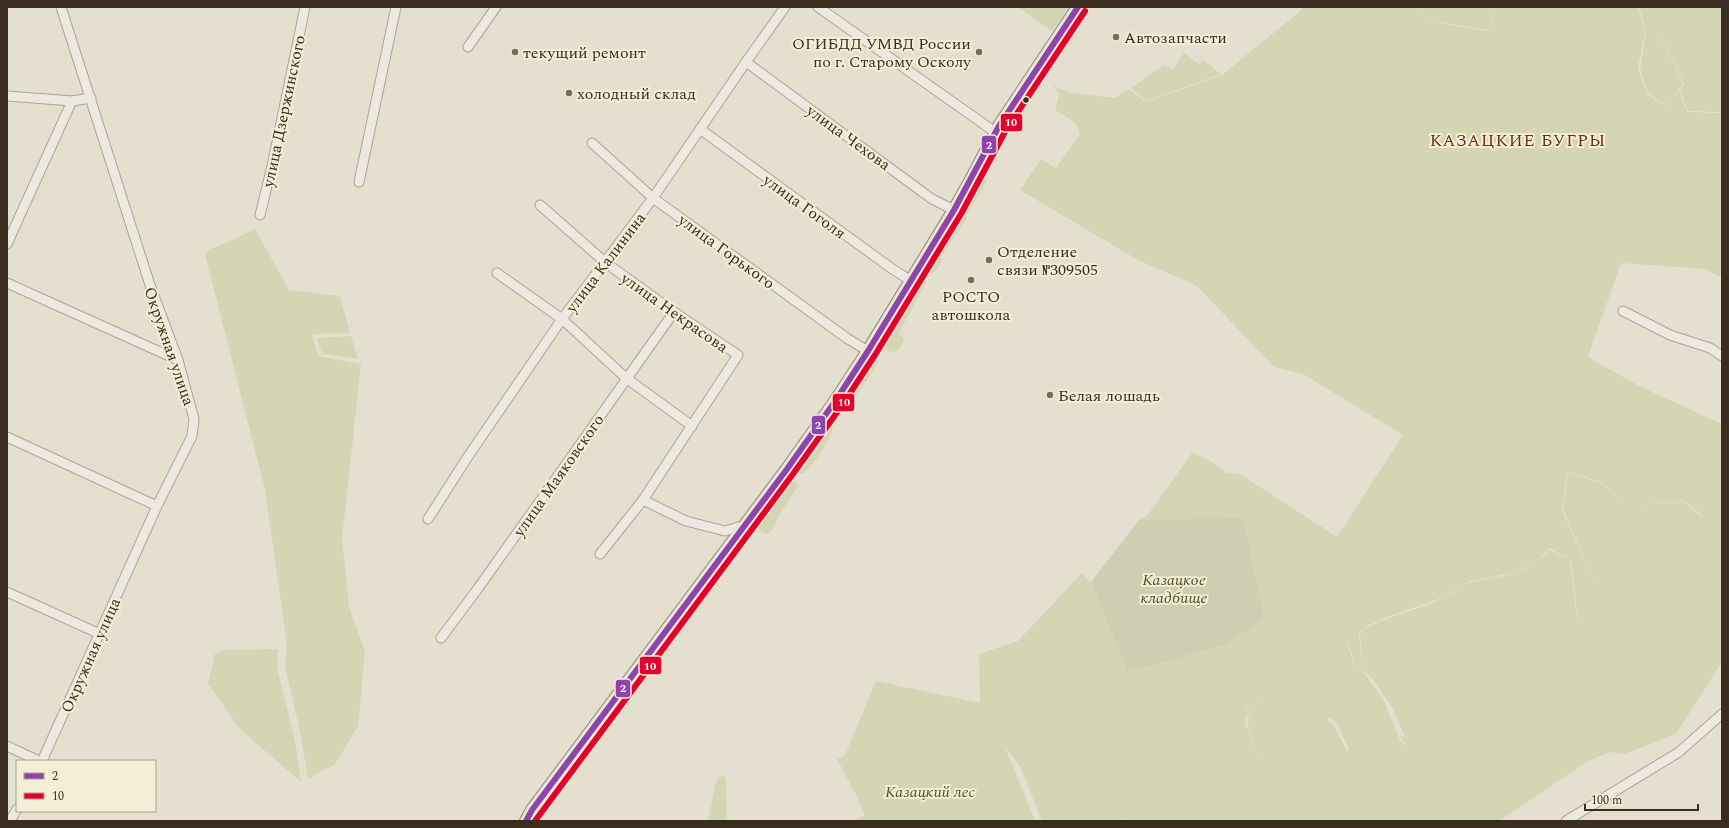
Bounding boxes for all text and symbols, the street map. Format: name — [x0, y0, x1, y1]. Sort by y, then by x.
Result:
place label: Автозапчасти — [1124, 26, 1227, 50]
place label: ОГИБДД УМВД России по г. Старому Осколу — [792, 32, 972, 74]
marker: Автозапчасти — [1111, 32, 1121, 42]
street label: улица Дзержинского — [256, 33, 312, 190]
place label: текущий ремонт — [523, 41, 646, 65]
marker: текущий ремонт — [510, 47, 520, 57]
marker: ОГИБДД УМВД России по г. Старому Осколу — [974, 47, 984, 57]
place label: холодный склад — [577, 82, 696, 106]
marker: холодный склад — [564, 88, 574, 98]
unlabelled marker — [1021, 95, 1031, 105]
street label: улица Чехова — [800, 98, 896, 177]
line badge: 10 — [1000, 113, 1023, 132]
text: 10 — [1005, 114, 1017, 131]
district label: КАЗАЦКИЕ БУГРЫ — [1430, 128, 1606, 154]
line badge: 2 — [981, 135, 997, 154]
text: 2 — [986, 137, 992, 154]
street label: улица Гоголя — [757, 168, 851, 245]
street label: улица Калинина — [559, 207, 652, 319]
street label: улица Горького — [672, 208, 780, 295]
place label: Отделение связи №309505 — [997, 240, 1098, 282]
marker: Отделение связи №309505 — [984, 255, 994, 265]
street label: улица Некрасова — [615, 266, 733, 359]
marker: РОСТО автошкола — [966, 275, 976, 285]
street label: Окружная улица — [138, 284, 201, 409]
place label: РОСТО автошкола — [932, 285, 1011, 327]
place label: Белая лошадь — [1058, 384, 1160, 408]
marker: Белая лошадь — [1045, 390, 1055, 400]
line badge: 10 — [832, 393, 855, 412]
text: 10 — [838, 394, 850, 411]
street label: улица Маяковского — [507, 409, 610, 543]
line badge: 2 — [811, 415, 826, 435]
text: 2 — [815, 417, 821, 434]
park label: Казацкое кладбище — [1141, 568, 1207, 610]
street label: Окружная улица — [55, 594, 127, 717]
line badge: 10 — [639, 656, 662, 675]
text: 10 — [644, 658, 656, 675]
line badge: 2 — [615, 679, 631, 698]
text: 2 — [620, 680, 626, 697]
legend — [16, 760, 156, 812]
text: 2 — [52, 767, 58, 786]
park label: Казацкий лес — [885, 780, 975, 804]
scale bar — [1585, 786, 1698, 812]
text: 10 — [52, 787, 64, 806]
text: 100 m — [1591, 791, 1622, 810]

